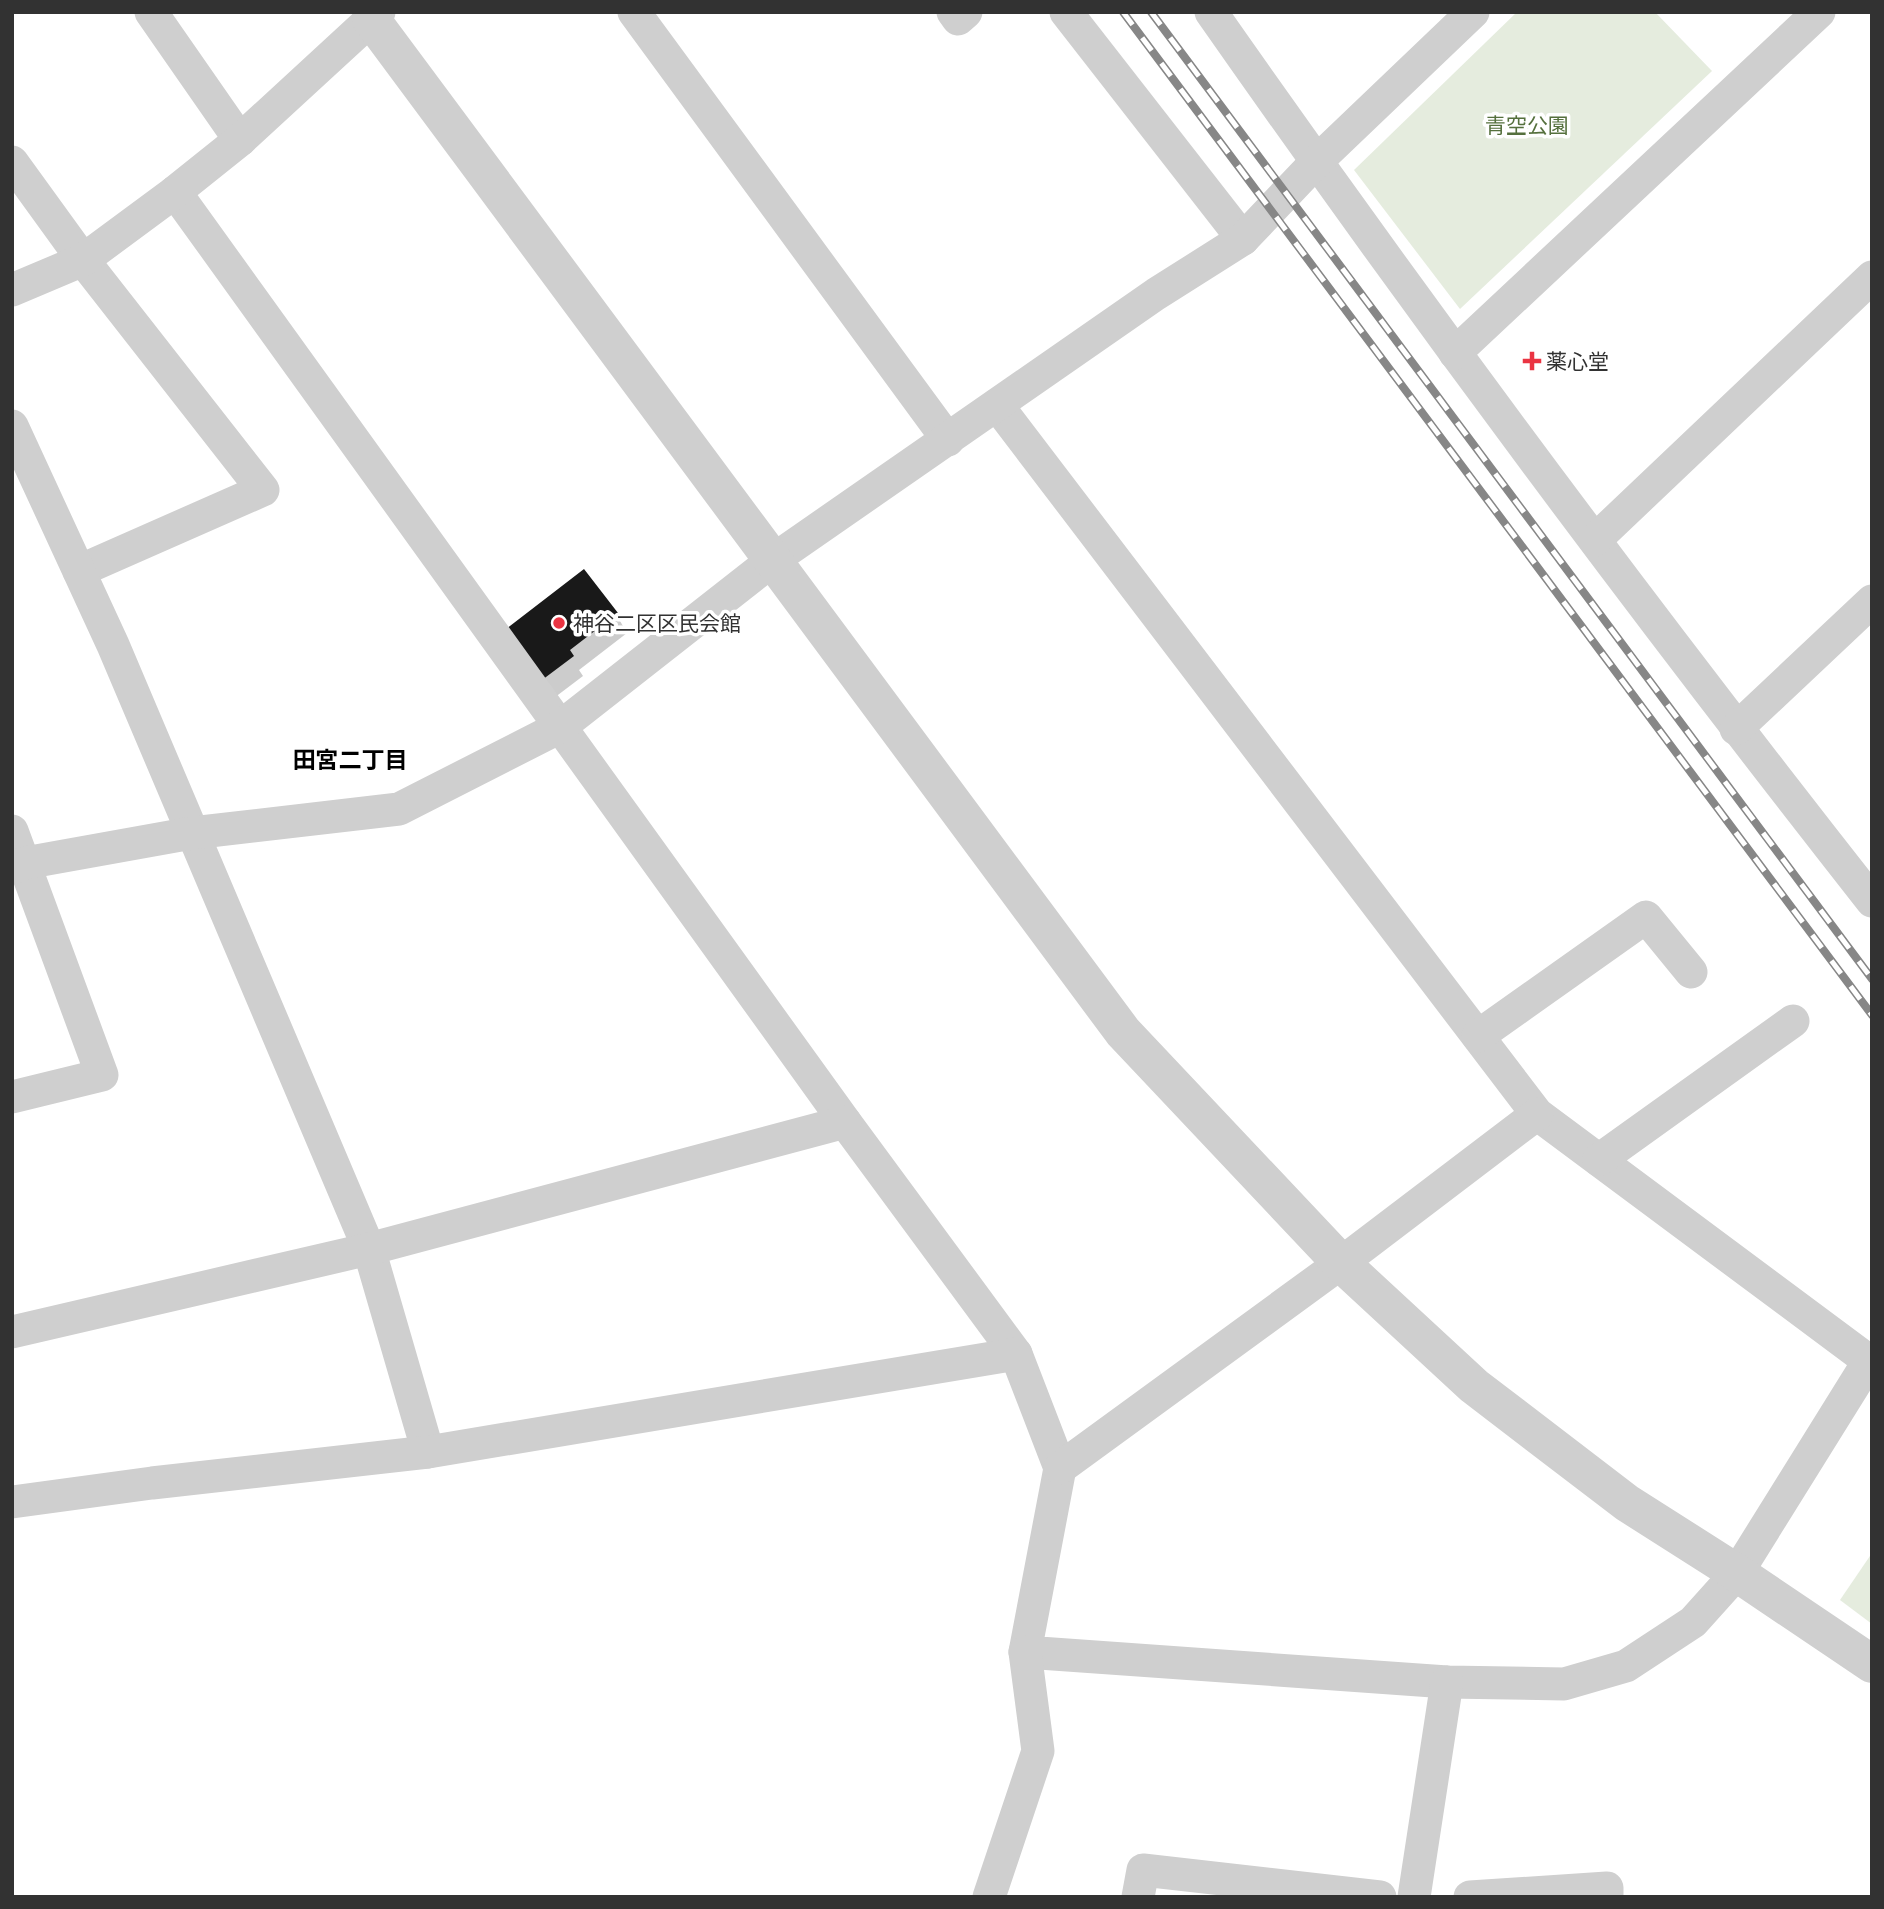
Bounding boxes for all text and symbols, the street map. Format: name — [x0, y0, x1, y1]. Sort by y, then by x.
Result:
park label: 青空公園 — [1485, 113, 1569, 137]
place label: 薬心堂 — [1546, 349, 1609, 373]
marker: 薬心堂 — [1524, 353, 1540, 369]
place label: 神谷二区区民会館 — [573, 611, 741, 635]
marker: 神谷二区区民会館 — [551, 615, 567, 631]
district label: 田宮二丁目 — [293, 747, 408, 772]

